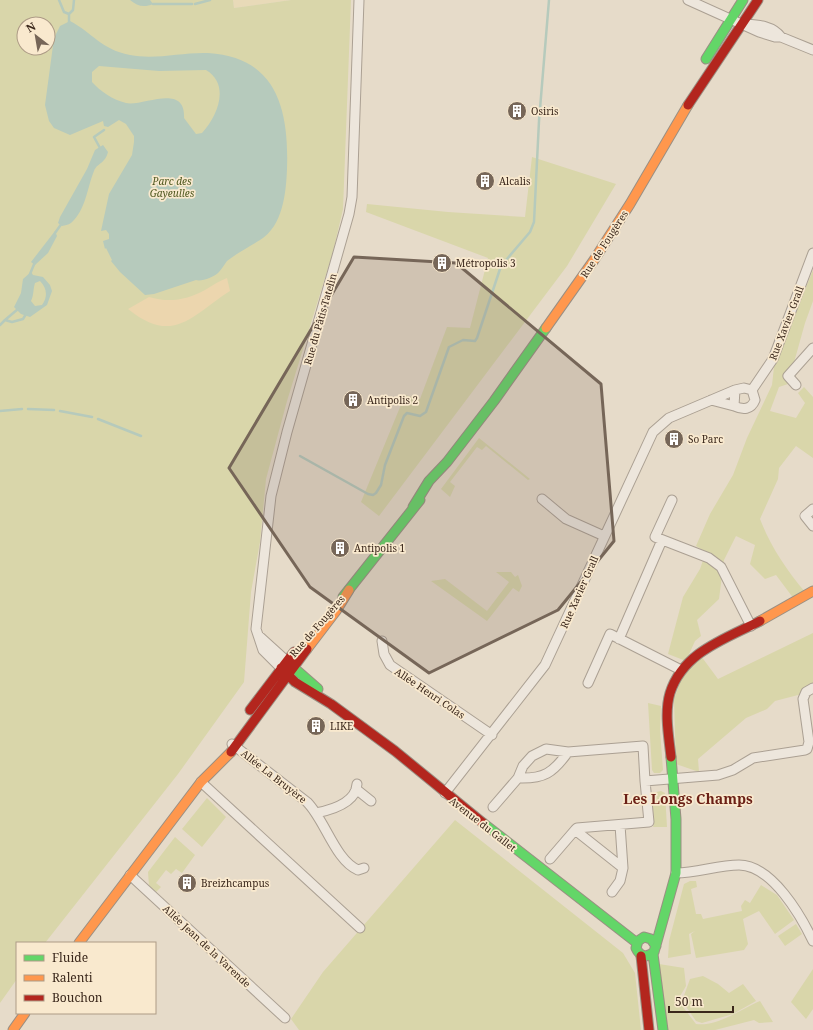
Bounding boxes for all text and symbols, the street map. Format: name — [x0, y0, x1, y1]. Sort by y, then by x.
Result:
north arrow — [16, 16, 56, 56]
text: N — [23, 18, 38, 36]
building icon: Osiris — [506, 100, 528, 122]
place label: Osiris — [531, 104, 559, 118]
building icon: Alcalis — [474, 170, 496, 192]
park label: Parc des Gayeulles — [150, 174, 195, 200]
place label: Alcalis — [499, 174, 531, 188]
street label: Rue de Fougères — [577, 207, 631, 280]
building icon: Métropolis 3 — [431, 252, 453, 274]
place label: Métropolis 3 — [456, 256, 516, 270]
street label: Rue du Pâtis Tatelin — [300, 271, 340, 366]
street label: Rue Xavier Grall — [765, 284, 807, 362]
building icon: Antipolis 2 — [342, 389, 364, 411]
place label: Antipolis 2 — [367, 393, 418, 407]
building icon: So Parc — [663, 428, 685, 450]
place label: So Parc — [688, 432, 723, 446]
building icon: Antipolis 1 — [329, 537, 351, 559]
place label: Antipolis 1 — [354, 541, 405, 555]
street label: Rue Xavier Grall — [557, 553, 601, 631]
street label: Rue de Fougères — [286, 592, 348, 660]
street label: Allée Henri Colas — [392, 664, 468, 722]
building icon: LIKE — [305, 715, 327, 737]
place label: LIKE — [330, 719, 353, 733]
street label: Allée La Bruyère — [238, 746, 310, 806]
district label: Les Longs Champs — [623, 789, 753, 808]
street label: Avenue du Gallet — [447, 793, 520, 855]
building icon: Breizhcampus — [176, 872, 198, 894]
place label: Breizhcampus — [201, 876, 270, 890]
street label: Allée Jean de la Varende — [160, 902, 254, 990]
legend — [16, 942, 156, 1014]
text: Fluide — [52, 949, 88, 966]
text: Ralenti — [52, 969, 93, 986]
scale bar — [669, 988, 733, 1014]
text: Bouchon — [52, 989, 103, 1006]
text: 50 m — [675, 993, 703, 1010]

